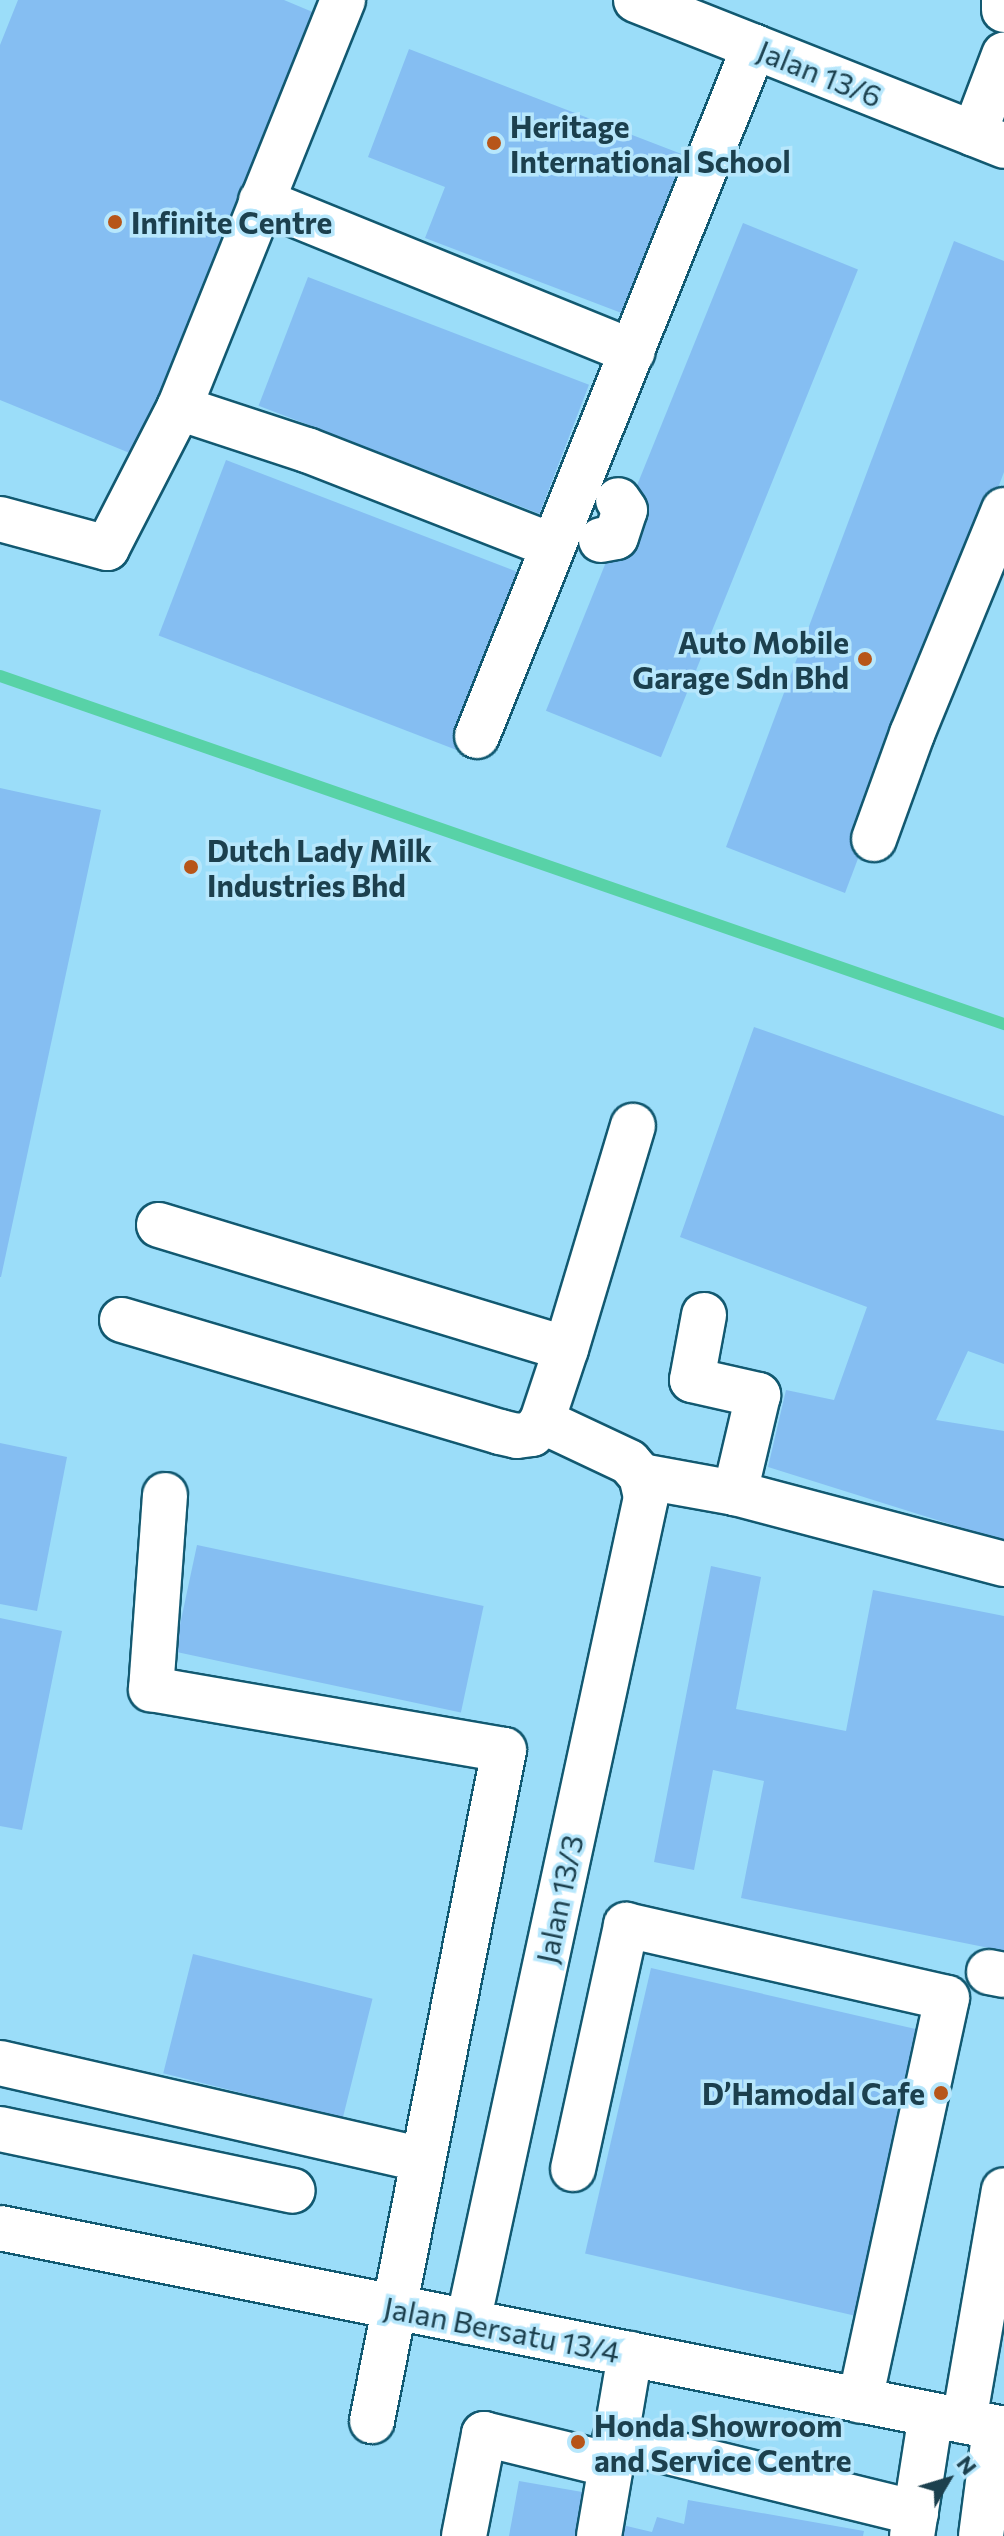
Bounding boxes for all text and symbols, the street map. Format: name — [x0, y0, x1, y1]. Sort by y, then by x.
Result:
street label: Jalan 13/6 — [753, 32, 887, 114]
place label: Heritage International School — [510, 108, 791, 178]
marker: Heritage International School — [485, 134, 503, 152]
place label: Infinite Centre — [131, 204, 332, 240]
marker: Infinite Centre — [106, 213, 124, 231]
place label: Auto Mobile Garage Sdn Bhd — [632, 624, 849, 694]
marker: Auto Mobile Garage Sdn Bhd — [856, 650, 874, 668]
place label: Dutch Lady Milk Industries Bhd — [207, 832, 432, 902]
marker: Dutch Lady Milk Industries Bhd — [182, 858, 200, 876]
street label: Jalan 13/3 — [528, 1831, 590, 1967]
place label: D’Hamodal Cafe — [702, 2075, 925, 2111]
marker: D’Hamodal Cafe — [932, 2084, 950, 2102]
street label: Jalan Bersatu 13/4 — [381, 2288, 623, 2370]
place label: Honda Showroom and Service Centre — [594, 2407, 851, 2478]
marker: Honda Showroom and Service Centre — [569, 2433, 587, 2451]
north arrow — [908, 2440, 988, 2520]
text: N — [952, 2450, 983, 2480]

